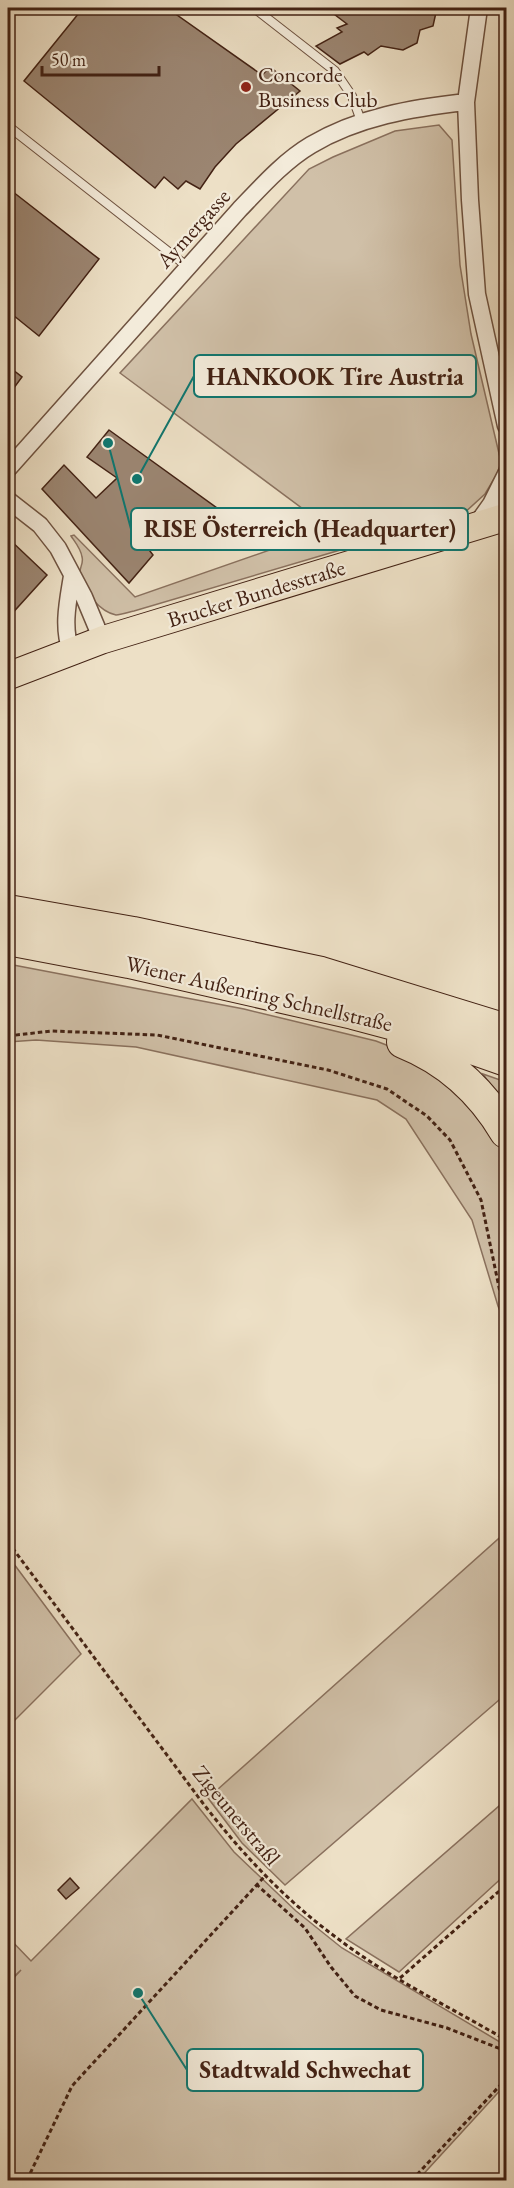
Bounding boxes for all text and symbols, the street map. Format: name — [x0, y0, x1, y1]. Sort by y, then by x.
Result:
scale bar — [42, 39, 159, 77]
text: 50 m — [51, 48, 86, 71]
place label: Concorde Business Club — [258, 60, 378, 114]
marker: Concorde Business Club — [239, 80, 253, 94]
street label: Aymergasse — [149, 182, 237, 275]
callout: HANKOOK Tire Austria — [194, 355, 476, 397]
text: HANKOOK Tire Austria — [206, 361, 464, 392]
callout: RISE Österreich (Headquarter) — [131, 508, 468, 550]
text: RISE Österreich (Headquarter) — [144, 513, 456, 545]
street label: Brucker Bundesstraße — [164, 553, 349, 634]
street label: Wiener Außenring Schnellstraße — [123, 949, 396, 1038]
street label: Zigeunerstraßl — [186, 1759, 287, 1872]
callout: Stadtwald Schwechat — [187, 2049, 423, 2091]
text: Stadtwald Schwechat — [199, 2054, 411, 2085]

